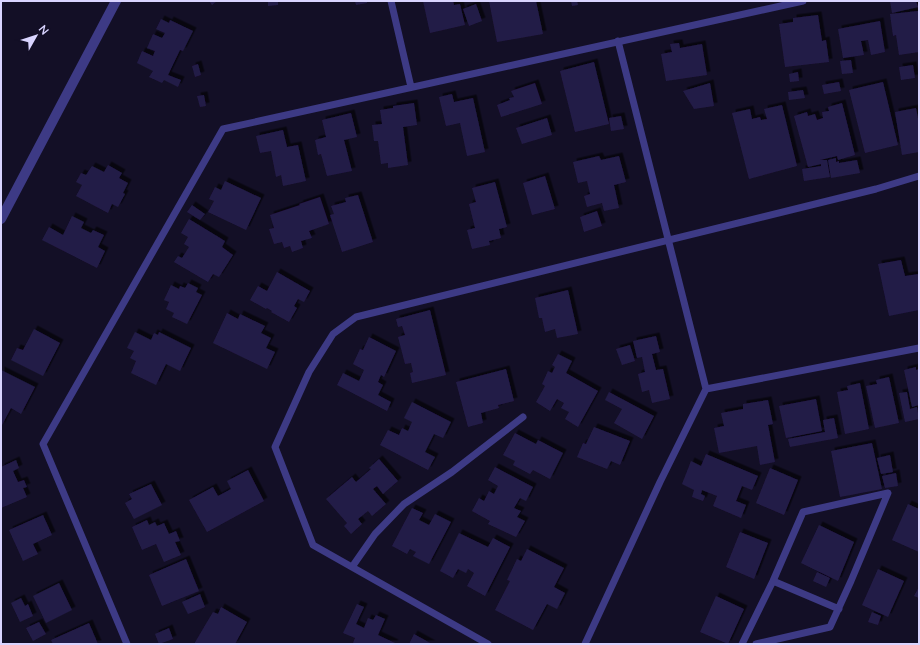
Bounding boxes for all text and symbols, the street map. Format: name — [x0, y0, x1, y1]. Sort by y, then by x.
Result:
north arrow — [16, 16, 56, 56]
text: N — [36, 22, 52, 37]

